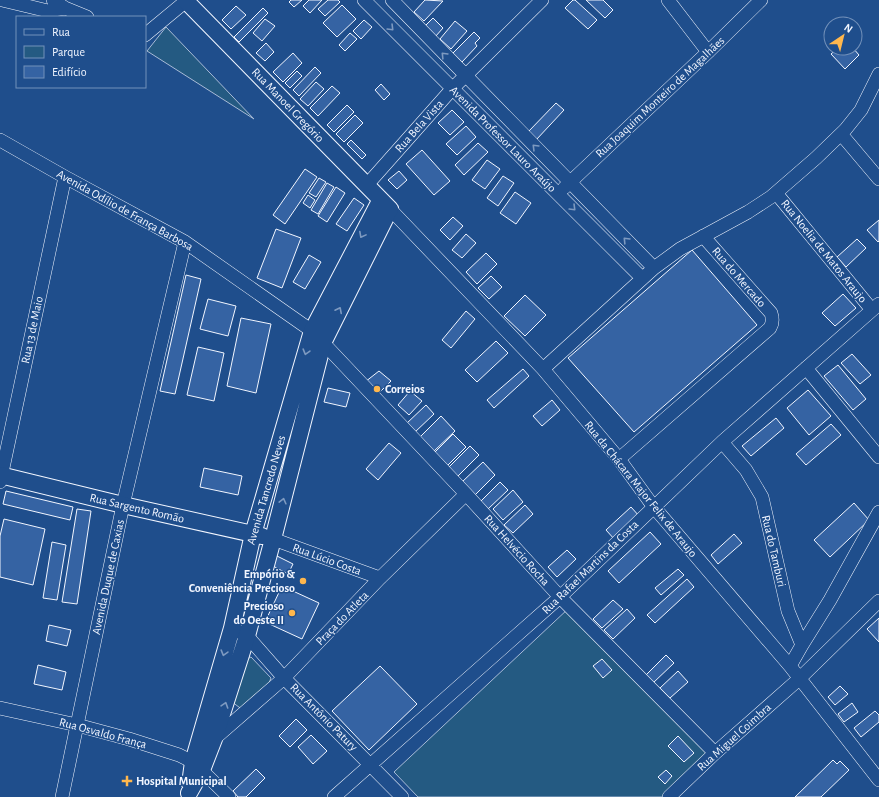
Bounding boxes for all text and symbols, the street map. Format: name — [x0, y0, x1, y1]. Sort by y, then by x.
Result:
legend — [16, 16, 146, 88]
north arrow — [823, 16, 863, 56]
text: N — [842, 22, 855, 35]
one-way arrow — [387, 23, 394, 31]
text: Rua — [52, 26, 71, 38]
street label: Rua Joaquim Monteiro de Magalhães — [593, 34, 727, 160]
text: Parque — [52, 46, 85, 58]
one-way arrow — [441, 52, 449, 60]
text: Edifício — [52, 66, 87, 78]
street label: Rua Manoel Gregório — [250, 66, 326, 144]
street label: Avenida Professor Lauro Araújo — [447, 84, 558, 195]
street label: Rua Bela Vista — [392, 97, 446, 155]
one-way arrow — [532, 144, 540, 152]
street label: Avenida Odílio de França Barbosa — [55, 167, 196, 253]
street label: Rua Noelia de Matos Araujo — [778, 197, 869, 306]
one-way arrow — [568, 203, 576, 211]
one-way arrow — [360, 231, 367, 239]
one-way arrow — [624, 237, 631, 245]
street label: Rua do Mercado — [710, 245, 768, 309]
street label: Rua 13 de Maio — [19, 295, 45, 365]
one-way arrow — [335, 307, 342, 314]
one-way arrow — [302, 348, 311, 355]
place label: Correios — [385, 383, 425, 395]
marker: Correios — [372, 384, 382, 394]
street label: Rua da Chácara Major Felix de Araujo — [582, 419, 700, 560]
street label: Avenida Tancredo Neves — [245, 434, 287, 546]
street label: Rua Sargento Romão — [88, 491, 186, 525]
one-way arrow — [278, 498, 287, 505]
street label: Rua Helvécio Rocha — [482, 512, 552, 588]
street label: Rua do Tamburi — [760, 514, 788, 588]
street label: Avenida Duque de Caxias — [90, 518, 126, 636]
street label: Rua Rafael Martins da Costa — [539, 518, 641, 616]
street label: Rua Lúcio Costa — [291, 541, 363, 577]
place label: Empório & Conveniência Precioso — [189, 568, 295, 594]
marker: Empório & Conveniência Precioso — [298, 576, 308, 586]
street label: Praça do Atleta — [313, 588, 371, 647]
place label: Precioso do Oeste II — [233, 600, 284, 626]
marker: Precioso do Oeste II — [287, 608, 297, 618]
one-way arrow — [220, 649, 229, 656]
street label: Rua Antônio Patury — [287, 681, 360, 754]
street label: Rua Miguel Coimbra — [695, 701, 774, 773]
one-way arrow — [220, 702, 229, 709]
street label: Rua Osvaldo França — [58, 716, 148, 751]
marker: Hospital Municipal — [121, 775, 133, 787]
place label: Hospital Municipal — [136, 775, 227, 787]

